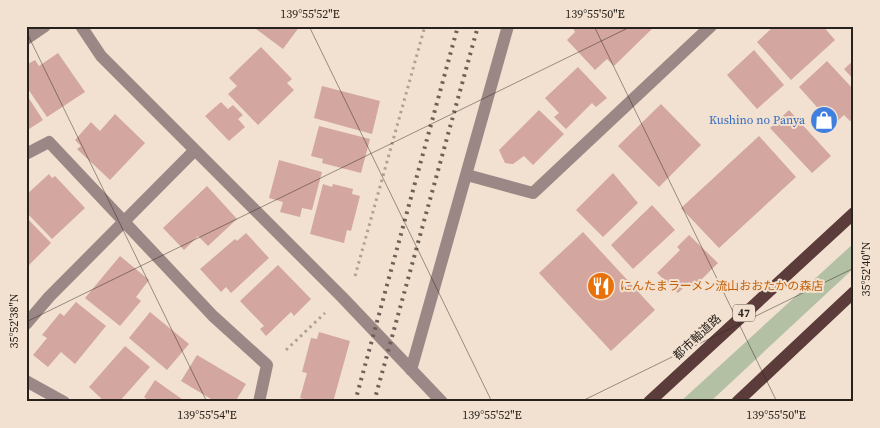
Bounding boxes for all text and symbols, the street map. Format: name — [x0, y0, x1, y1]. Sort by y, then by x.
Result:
text: 139°55'52"E — [280, 6, 340, 22]
text: 139°55'50"E — [565, 6, 625, 22]
shop icon: Kushino no Panya — [809, 105, 839, 135]
place label: Kushino no Panya — [709, 112, 806, 128]
text: 35°52'40"N — [858, 241, 874, 297]
restaurant icon: にんたまラーメン流山おおたかの森店 — [586, 271, 616, 301]
place label: にんたまラーメン流山おおたかの森店 — [620, 278, 823, 294]
text: 35°52'38"N — [6, 293, 22, 349]
road number: 47 — [733, 304, 755, 322]
street label: 都市軸道路 — [670, 311, 724, 363]
text: 139°55'54"E — [177, 407, 237, 423]
text: 139°55'52"E — [462, 407, 522, 423]
text: 139°55'50"E — [746, 407, 806, 423]

